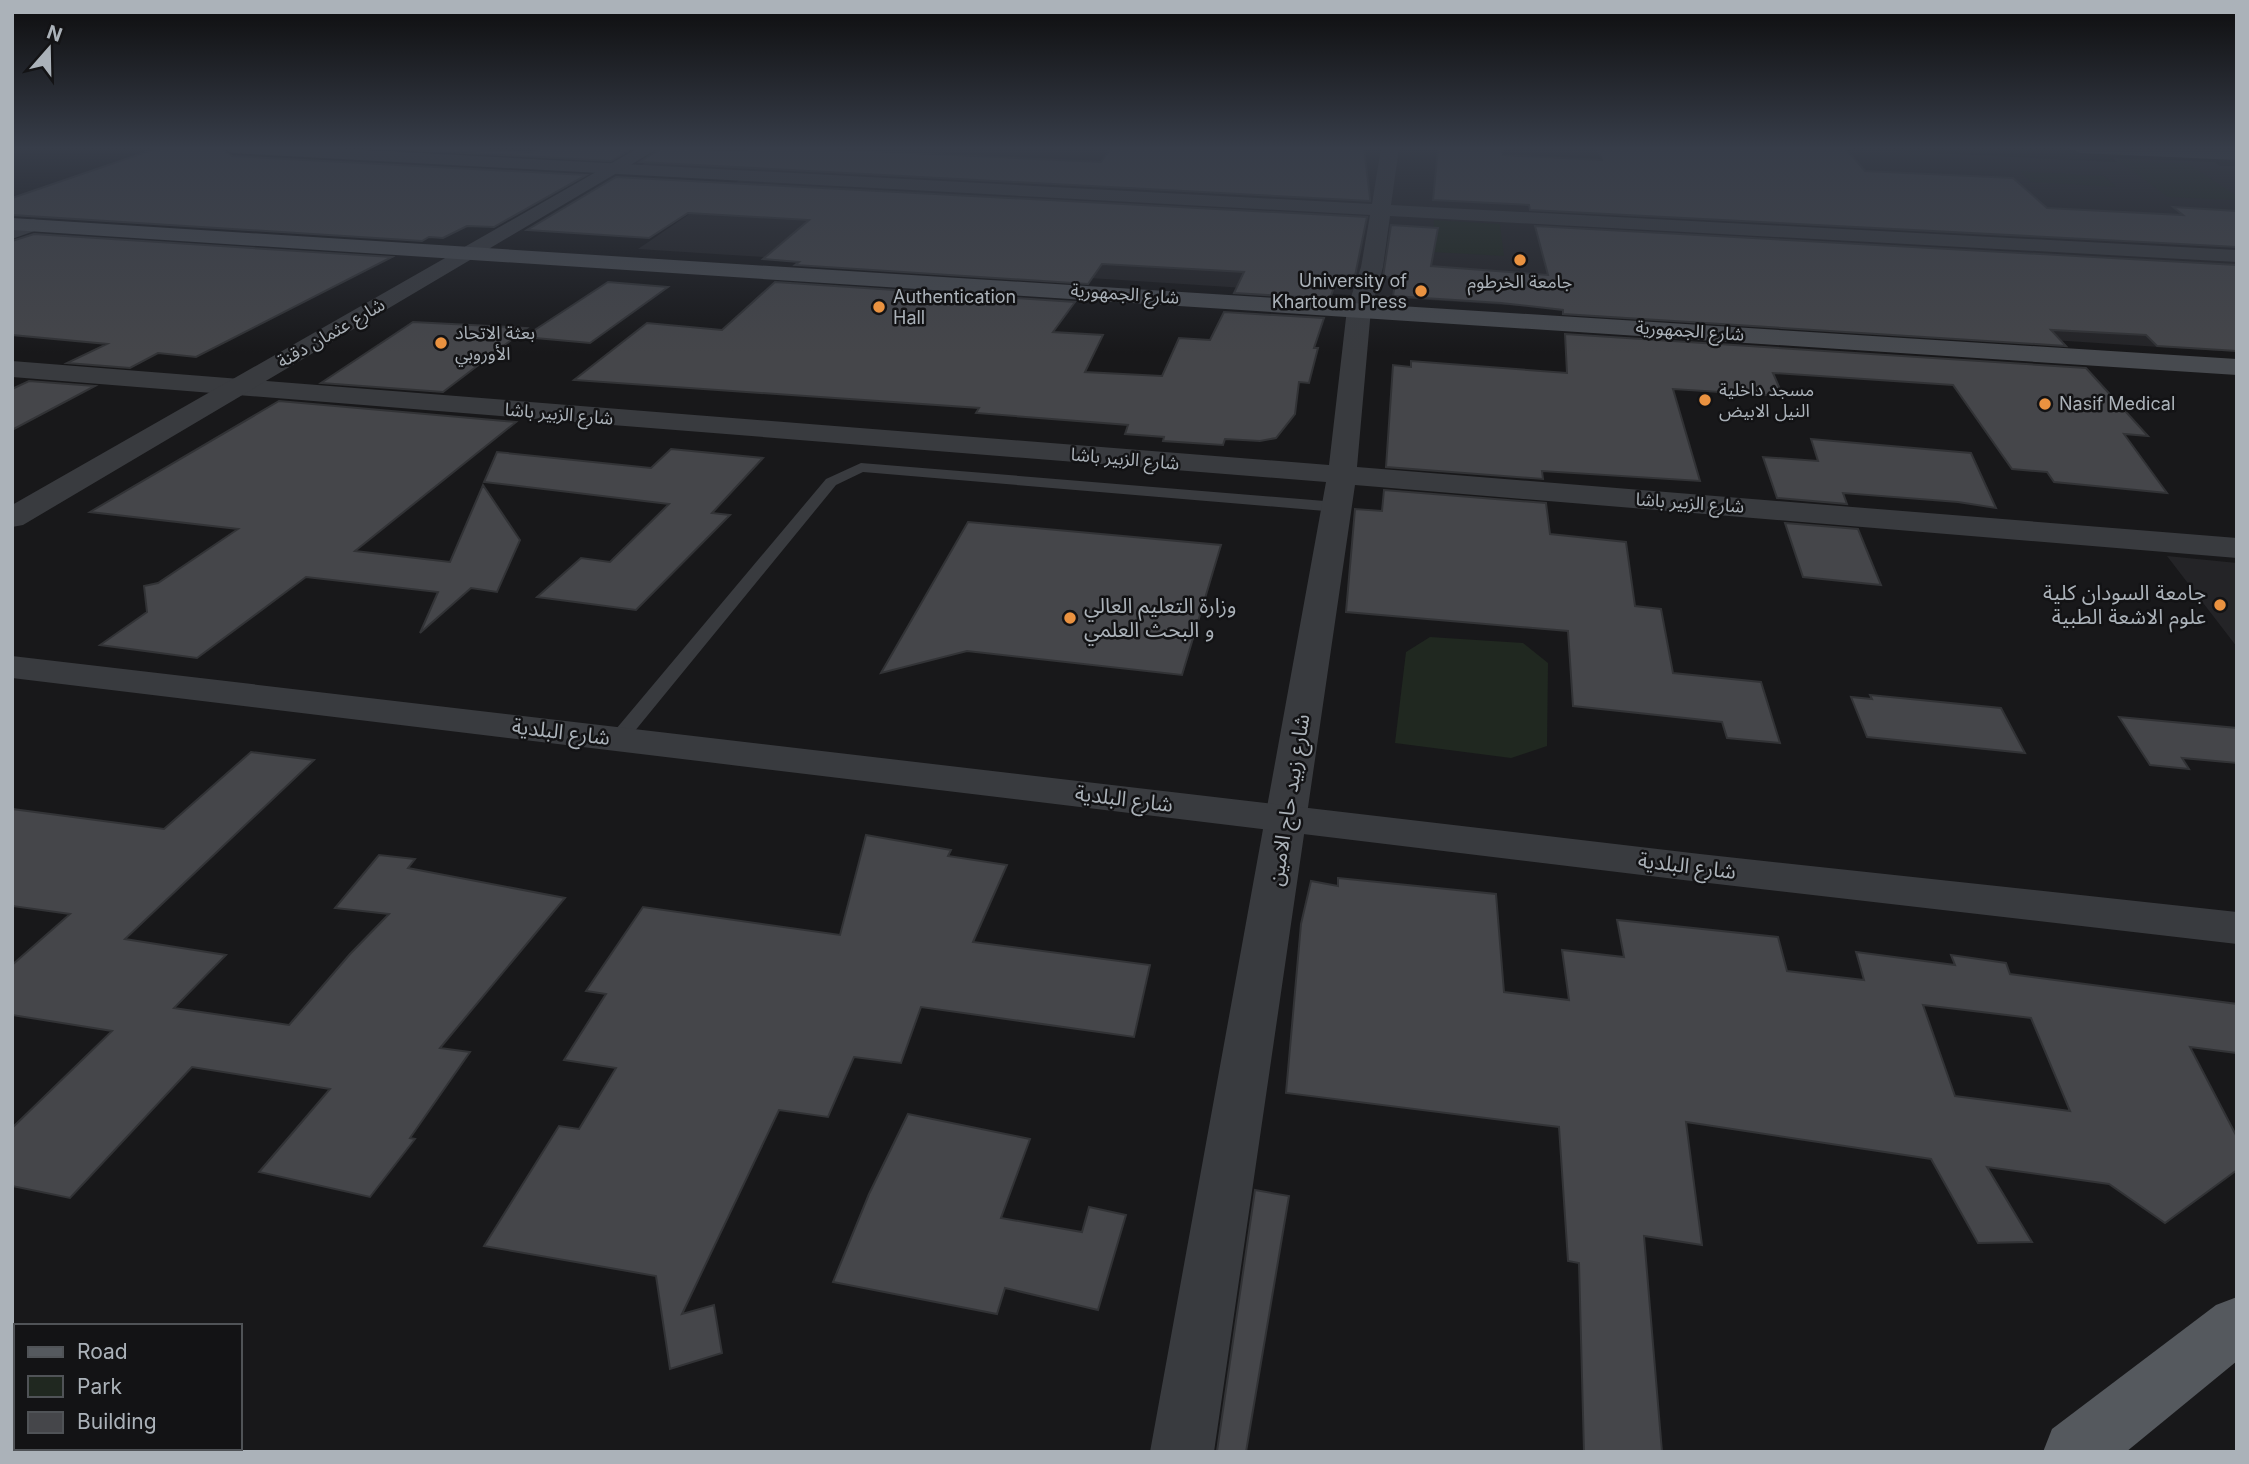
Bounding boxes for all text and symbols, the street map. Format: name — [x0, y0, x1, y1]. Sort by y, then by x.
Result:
north arrow — [14, 14, 84, 84]
text: N — [44, 20, 65, 47]
marker: جامعة الخرطوم — [1512, 252, 1528, 268]
place label: University of Khartoum Press — [1272, 270, 1407, 312]
place label: جامعة الخرطوم — [1468, 271, 1572, 296]
street label: شارع الجمهورية — [1070, 279, 1180, 312]
marker: University of Khartoum Press — [1413, 283, 1429, 299]
place label: Authentication Hall — [893, 286, 1016, 328]
street label: شارع عثمان دقنة — [273, 293, 390, 375]
marker: Authentication Hall — [871, 299, 887, 315]
street label: شارع الجمهورية — [1635, 316, 1745, 349]
place label: بعثة الاتحاد الأوروبي — [455, 322, 535, 367]
marker: بعثة الاتحاد الأوروبي — [433, 335, 449, 351]
place label: مسجد داخلية النيل الابيض — [1719, 379, 1814, 422]
marker: مسجد داخلية النيل الابيض — [1697, 392, 1713, 408]
place label: Nasif Medical — [2059, 393, 2175, 414]
marker: Nasif Medical — [2037, 396, 2053, 412]
street label: شارع الزبير باشا — [504, 398, 614, 433]
street label: شارع الزبير باشا — [1070, 443, 1180, 478]
street label: شارع الزبير باشا — [1635, 488, 1745, 521]
place label: جامعة السودان كلية علوم الاشعة الطبية — [2043, 580, 2206, 633]
place label: وزارة التعليم العالي و البحث العلمي — [1084, 593, 1236, 646]
marker: جامعة السودان كلية علوم الاشعة الطبية — [2212, 597, 2228, 613]
marker: وزارة التعليم العالي و البحث العلمي — [1062, 610, 1078, 626]
street label: شارع زبيد حاج الامين — [1263, 712, 1317, 888]
street label: شارع البلدية — [510, 713, 611, 753]
street label: شارع البلدية — [1073, 780, 1174, 820]
street label: شارع البلدية — [1636, 847, 1737, 887]
legend — [14, 1324, 242, 1450]
text: Road — [77, 1339, 128, 1364]
text: Park — [77, 1374, 122, 1399]
text: Building — [77, 1409, 157, 1434]

